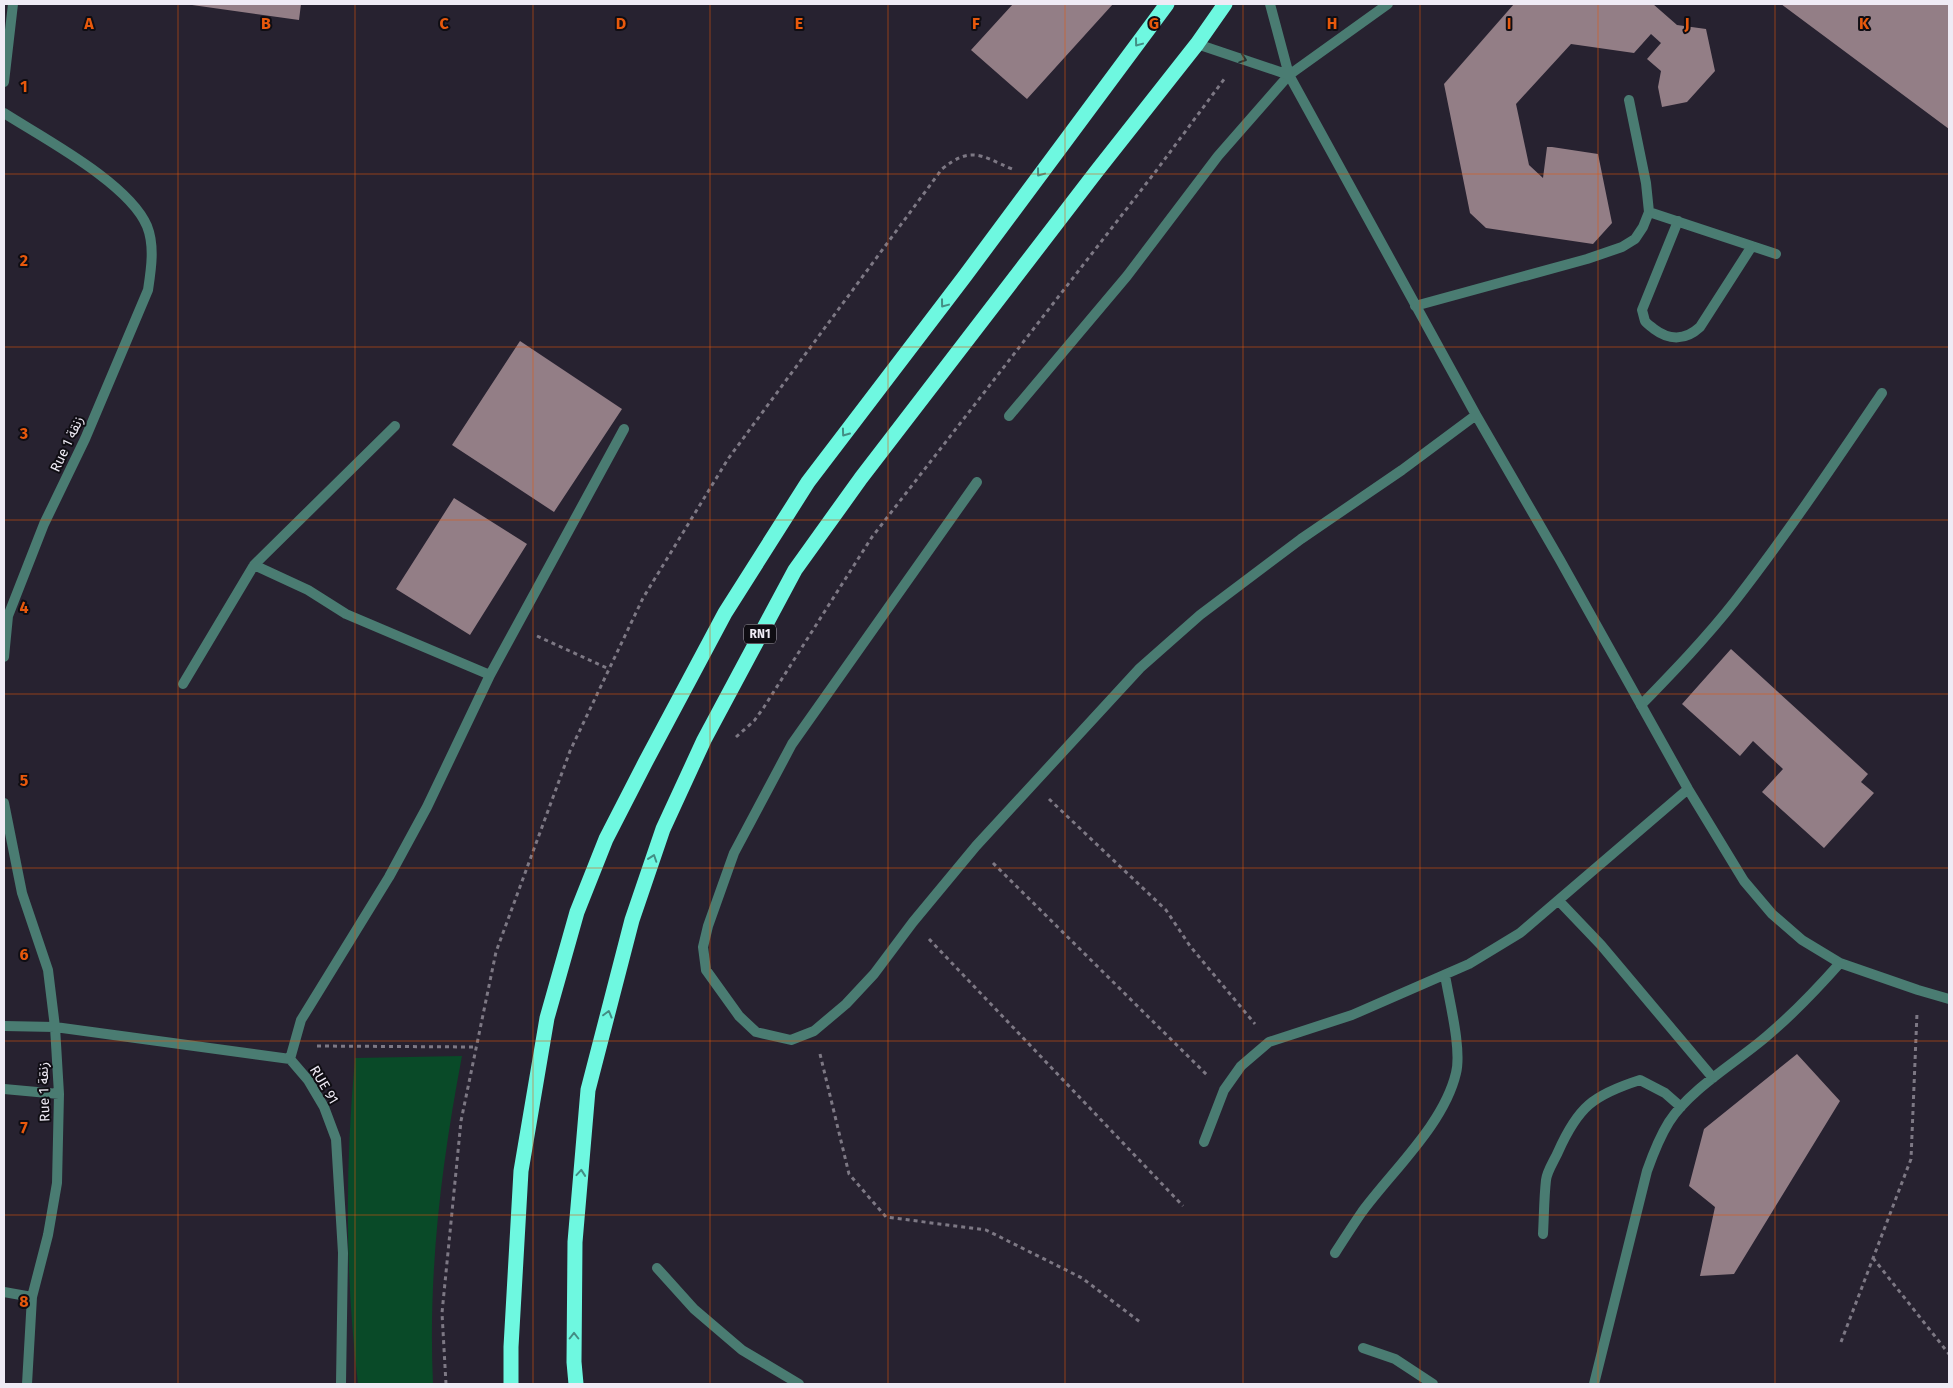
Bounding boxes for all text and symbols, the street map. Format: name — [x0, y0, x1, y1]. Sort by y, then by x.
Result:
text: A — [83, 14, 94, 33]
text: B — [261, 14, 271, 33]
text: C — [439, 14, 449, 33]
text: D — [616, 14, 626, 33]
text: E — [795, 14, 803, 33]
text: F — [972, 14, 980, 33]
text: G — [1149, 14, 1159, 33]
text: H — [1327, 14, 1337, 33]
text: I — [1507, 14, 1511, 33]
text: J — [1683, 14, 1690, 33]
text: K — [1859, 14, 1870, 33]
one-way arrow — [1135, 37, 1144, 47]
one-way arrow — [1238, 53, 1247, 63]
text: 1 — [20, 77, 28, 96]
one-way arrow — [1037, 167, 1046, 177]
text: 2 — [20, 251, 28, 270]
one-way arrow — [941, 298, 950, 308]
street label: Rue 1 زنقة — [47, 413, 87, 475]
text: 3 — [19, 424, 28, 443]
one-way arrow — [842, 427, 851, 437]
text: 4 — [19, 598, 29, 617]
road number: RN1 — [744, 624, 776, 644]
text: 5 — [20, 771, 29, 790]
one-way arrow — [647, 854, 657, 863]
text: 6 — [19, 945, 29, 964]
one-way arrow — [602, 1010, 612, 1018]
street label: Rue 1 زنقة — [34, 1062, 54, 1122]
street label: RUE 91 — [306, 1063, 342, 1107]
text: 7 — [20, 1118, 28, 1137]
one-way arrow — [575, 1169, 586, 1177]
text: 8 — [19, 1292, 29, 1311]
one-way arrow — [569, 1331, 579, 1339]

